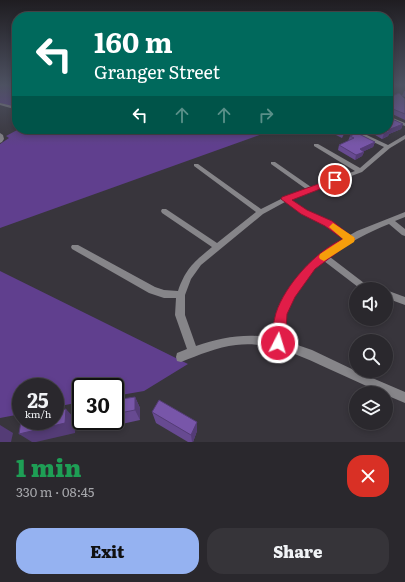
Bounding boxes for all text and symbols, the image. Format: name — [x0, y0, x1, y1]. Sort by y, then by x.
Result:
text: 160 m — [94, 20, 173, 62]
icon: left — [28, 28, 80, 80]
text: Granger Street — [94, 58, 220, 85]
icon: left — [129, 104, 151, 126]
icon: ahead — [171, 104, 193, 126]
icon: ahead — [213, 104, 235, 126]
icon: right — [255, 104, 277, 126]
pin — [318, 163, 352, 197]
icon: arrive — [324, 169, 346, 191]
map controls — [349, 282, 393, 430]
button: sound — [349, 282, 393, 326]
position arrow — [257, 322, 299, 364]
button: search — [349, 334, 393, 378]
speed limit sign: 30 — [72, 378, 124, 430]
text: 25 — [27, 384, 49, 414]
button: layers — [349, 386, 393, 430]
text: km/h — [25, 406, 51, 421]
text: 1 min — [16, 449, 81, 484]
button: close — [347, 455, 389, 497]
text: 330 m · 08:45 — [16, 482, 94, 501]
button: Exit — [16, 528, 199, 574]
button: Share — [207, 528, 389, 574]

